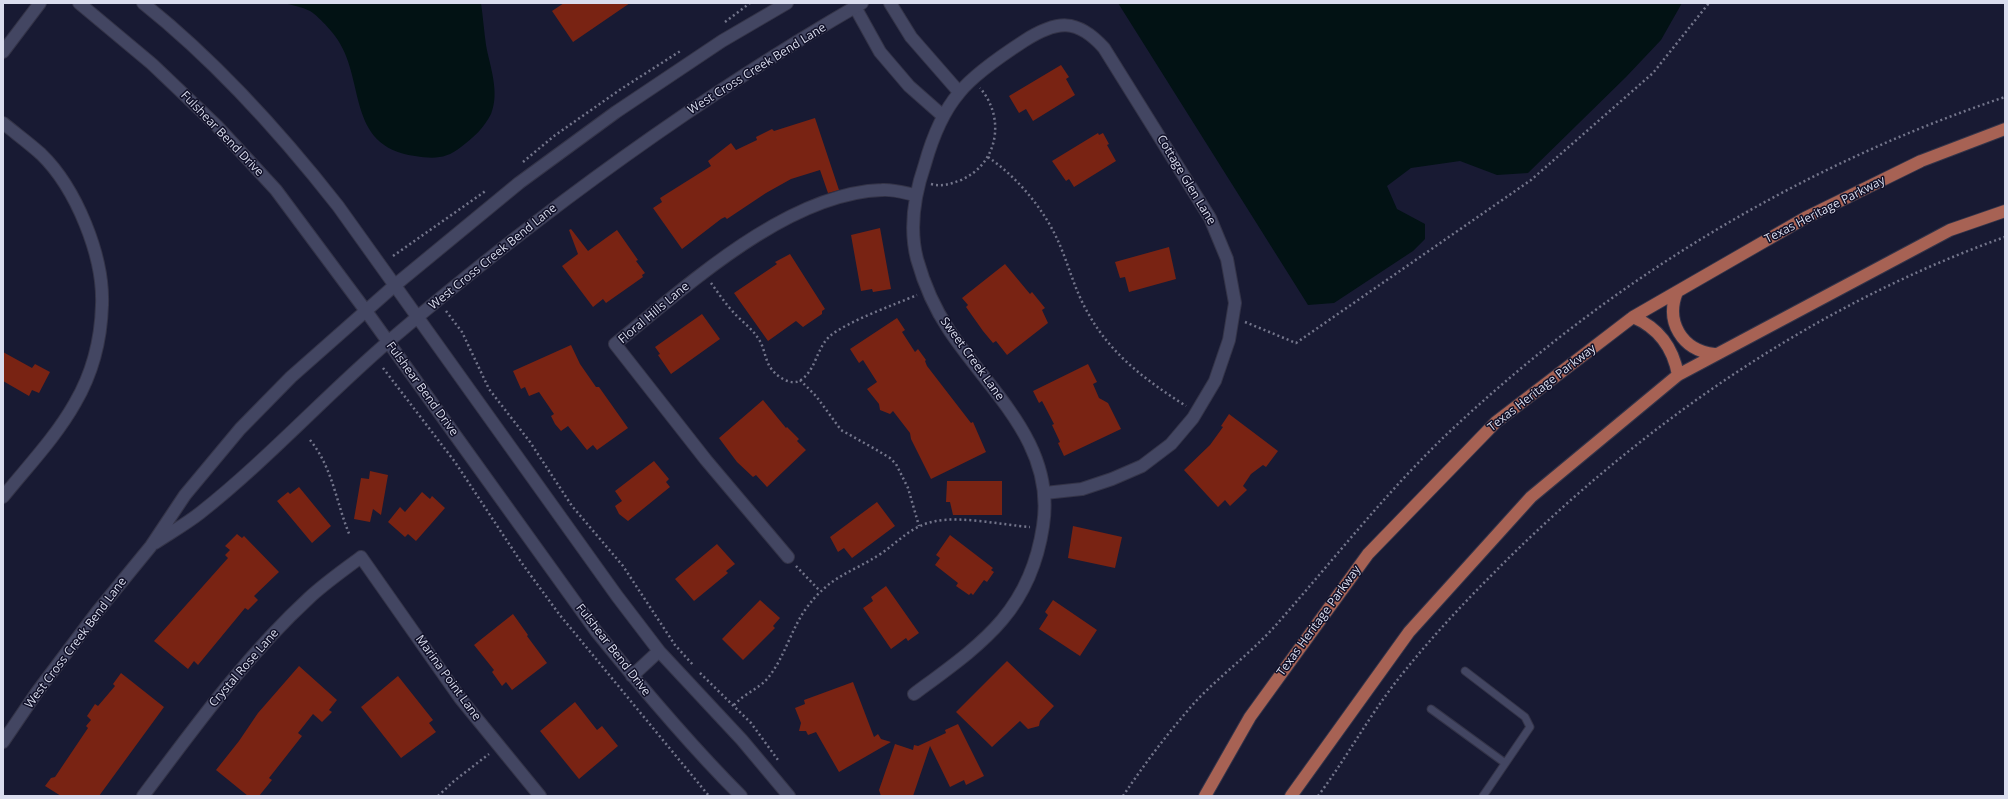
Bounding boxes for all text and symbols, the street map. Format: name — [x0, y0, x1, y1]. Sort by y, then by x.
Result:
street label: West Cross Creek Bend Lane — [685, 21, 829, 117]
street label: Fulshear Bend Drive — [178, 88, 266, 180]
street label: Cottage Glen Lane — [1153, 132, 1219, 228]
street label: Texas Heritage Parkway — [1762, 173, 1888, 247]
street label: West Cross Creek Bend Lane — [426, 201, 560, 313]
street label: Floral Hills Lane — [616, 279, 692, 347]
street label: Sweet Creek Lane — [937, 315, 1007, 403]
street label: Fulshear Bend Drive — [383, 339, 461, 439]
street label: Texas Heritage Parkway — [1485, 341, 1599, 435]
street label: Texas Heritage Parkway — [1274, 563, 1364, 679]
street label: West Cross Creek Bend Lane — [22, 575, 130, 711]
street label: Fulshear Bend Drive — [573, 601, 653, 699]
street label: Crystal Rose Lane — [206, 626, 282, 710]
street label: Marina Point Lane — [412, 633, 484, 723]

